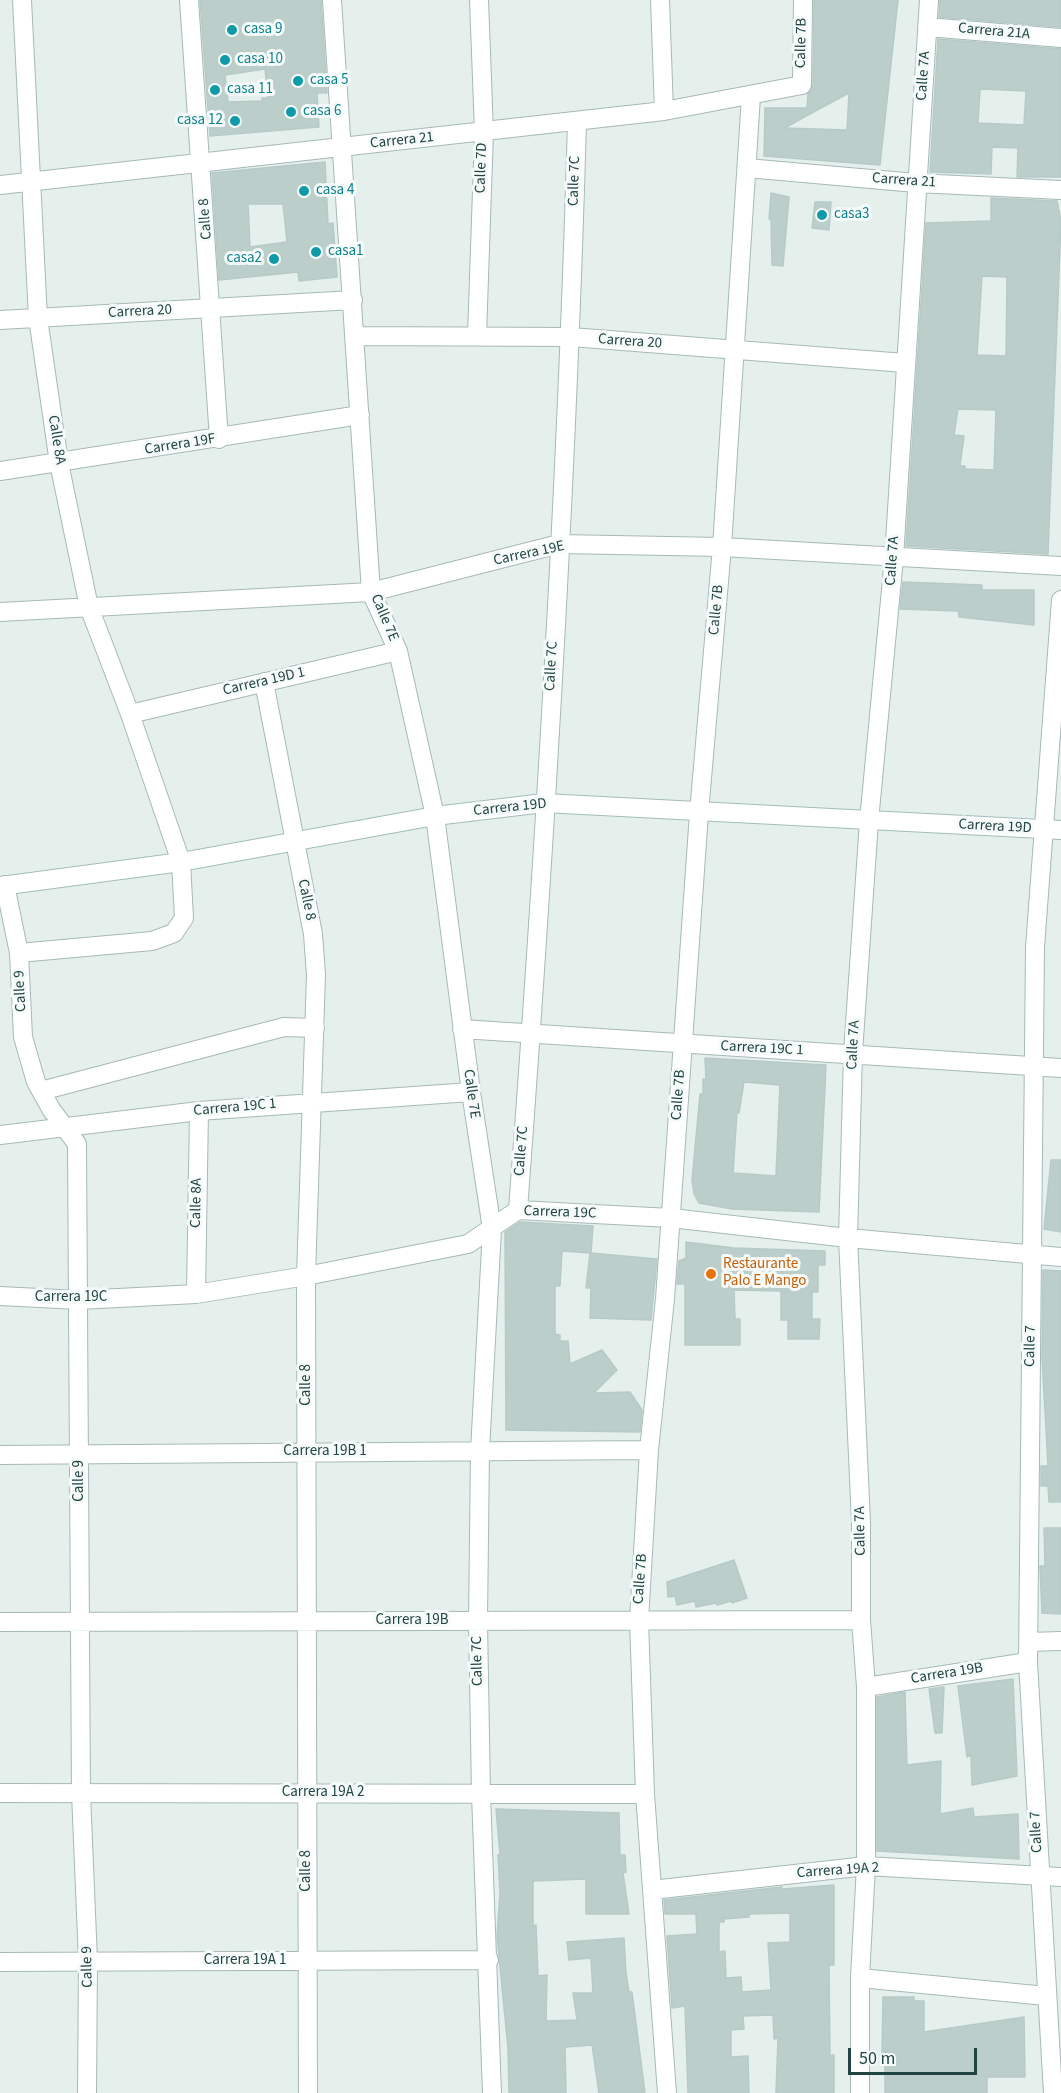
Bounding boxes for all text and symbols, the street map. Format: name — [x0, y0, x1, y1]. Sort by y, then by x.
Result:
street label: Calle 7B — [793, 18, 811, 68]
street label: Carrera 21A — [957, 20, 1031, 44]
place label: casa 9 — [244, 21, 283, 39]
marker: casa 9 — [225, 23, 239, 37]
place label: casa 10 — [237, 51, 283, 69]
street label: Calle 7A — [913, 51, 935, 101]
marker: casa 10 — [218, 53, 232, 67]
place label: casa 5 — [310, 72, 349, 90]
marker: casa 5 — [291, 74, 305, 88]
place label: casa 11 — [227, 81, 273, 99]
marker: casa 11 — [208, 83, 222, 97]
place label: casa 6 — [303, 103, 342, 121]
marker: casa 6 — [284, 105, 298, 119]
place label: casa 12 — [177, 112, 223, 130]
marker: casa 12 — [228, 114, 242, 128]
street label: Carrera 21 — [369, 129, 435, 153]
street label: Calle 7D — [472, 142, 492, 194]
street label: Calle 7C — [565, 156, 585, 206]
street label: Carrera 21 — [871, 170, 937, 192]
place label: casa 4 — [316, 182, 355, 200]
marker: casa 4 — [297, 184, 311, 198]
street label: Calle 8 — [196, 198, 216, 240]
place label: casa3 — [834, 206, 870, 224]
marker: casa3 — [815, 208, 829, 222]
place label: casa1 — [328, 243, 364, 261]
marker: casa1 — [309, 245, 323, 259]
place label: casa2 — [226, 250, 262, 268]
marker: casa2 — [267, 252, 281, 266]
street label: Carrera 20 — [108, 301, 172, 323]
street label: Carrera 20 — [597, 331, 663, 353]
street label: Calle 8A — [43, 414, 69, 466]
street label: Carrera 19F — [143, 431, 217, 459]
street label: Calle 7A — [882, 536, 904, 586]
street label: Carrera 19E — [492, 538, 566, 570]
street label: Calle 7B — [706, 584, 728, 636]
street label: Calle 7E — [366, 592, 402, 644]
street label: Calle 7C — [542, 640, 562, 692]
street label: Carrera 19D 1 — [221, 664, 307, 700]
street label: Carrera 19D — [473, 795, 547, 821]
street label: Carrera 19D — [958, 816, 1032, 838]
street label: Calle 8 — [293, 878, 319, 922]
street label: Calle 9 — [11, 970, 31, 1012]
street label: Calle 7A — [844, 1020, 864, 1070]
street label: Carrera 19C 1 — [720, 1038, 804, 1060]
street label: Calle 7E — [459, 1068, 483, 1120]
street label: Calle 7B — [668, 1069, 690, 1121]
street label: Carrera 19C 1 — [193, 1095, 277, 1121]
street label: Calle 7C — [511, 1125, 533, 1177]
street label: Calle 8A — [188, 1178, 206, 1228]
street label: Carrera 19C — [523, 1203, 597, 1223]
place label: Restaurante Palo E Mango — [723, 1256, 806, 1291]
marker: Restaurante Palo E Mango — [704, 1267, 718, 1281]
street label: Carrera 19C — [35, 1289, 107, 1307]
street label: Calle 7 — [1022, 1325, 1040, 1367]
street label: Calle 8 — [298, 1364, 316, 1406]
street label: Carrera 19B 1 — [283, 1443, 367, 1461]
street label: Calle 9 — [71, 1460, 89, 1502]
street label: Calle 7A — [852, 1506, 870, 1556]
street label: Calle 7B — [630, 1553, 652, 1605]
street label: Carrera 19B — [376, 1612, 448, 1630]
street label: Calle 7C — [469, 1636, 487, 1686]
street label: Carrera 19B — [910, 1659, 984, 1689]
street label: Carrera 19A 2 — [282, 1784, 364, 1802]
street label: Calle 7 — [1027, 1811, 1047, 1853]
street label: Calle 8 — [298, 1850, 316, 1892]
street label: Carrera 19A 2 — [796, 1859, 880, 1883]
street label: Calle 9 — [79, 1946, 97, 1988]
street label: Carrera 19A 1 — [204, 1952, 286, 1970]
scale bar — [851, 2036, 980, 2074]
text: 50 m — [859, 2046, 895, 2071]

